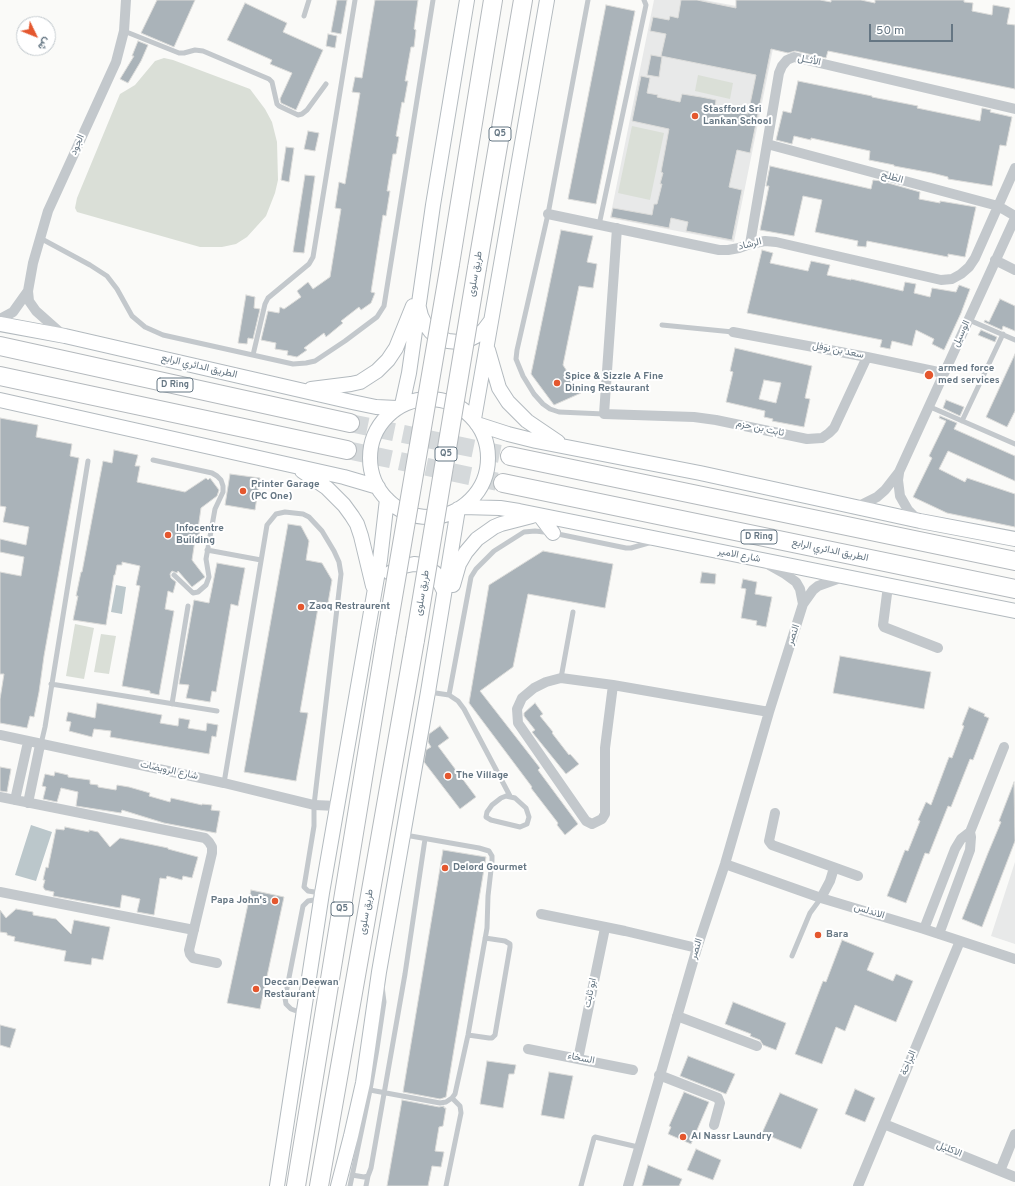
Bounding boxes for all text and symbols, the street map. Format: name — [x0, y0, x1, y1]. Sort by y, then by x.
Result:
north arrow — [16, 16, 56, 56]
scale bar — [871, 16, 955, 42]
text: 50 m — [876, 23, 904, 39]
text: ش — [34, 34, 54, 53]
street label: الأثــل — [796, 53, 822, 69]
place label: Stasfford Sri Lankan School — [703, 104, 771, 128]
marker: Stasfford Sri Lankan School — [690, 111, 700, 121]
road number: Q5 — [489, 127, 511, 141]
street label: الجود — [68, 133, 88, 157]
street label: الطلح — [880, 169, 904, 187]
street label: الرشاد — [737, 236, 763, 254]
street label: طريق سلوى — [466, 250, 486, 298]
street label: الوسيل — [951, 319, 973, 349]
street label: سعد بن نوفل — [811, 340, 865, 362]
street label: الطريق الدائري الرابع — [160, 352, 238, 382]
place label: armed force med services — [938, 363, 1000, 386]
marker: armed force med services — [923, 369, 935, 381]
place label: Spice & Sizzle A Fine Dining Restaurant — [565, 371, 663, 394]
road number: D Ring — [157, 378, 193, 392]
marker: Spice & Sizzle A Fine Dining Restaurant — [552, 378, 562, 388]
street label: ثابت بن حزم — [735, 418, 785, 440]
road number: Q5 — [435, 447, 457, 461]
place label: Printer Garage (PC One) — [251, 479, 320, 502]
marker: Printer Garage (PC One) — [238, 486, 248, 496]
place label: Infocentre Building — [176, 523, 224, 546]
marker: Infocentre Building — [163, 530, 173, 540]
road number: D Ring — [741, 530, 777, 544]
street label: الطريق الدائري الرابع — [791, 537, 869, 565]
street label: شارع الامير — [716, 546, 762, 566]
street label: طريق سلوى — [413, 569, 433, 617]
place label: Zaoq Restraurent — [309, 601, 390, 613]
marker: Zaoq Restraurent — [296, 602, 306, 612]
street label: النصر — [785, 623, 803, 647]
street label: شارع الرويضات — [139, 759, 199, 783]
place label: The Village — [456, 770, 508, 782]
marker: The Village — [443, 771, 453, 781]
place label: Delord Gourmet — [453, 862, 527, 874]
marker: Delord Gourmet — [440, 863, 450, 873]
street label: طريق سلوى — [357, 888, 377, 936]
place label: Papa John's — [211, 895, 267, 907]
marker: Papa John's — [270, 896, 280, 906]
road number: Q5 — [331, 902, 353, 916]
street label: الاندلس — [852, 902, 886, 922]
place label: Bara — [826, 929, 848, 941]
marker: Bara — [813, 930, 823, 940]
street label: النصر — [688, 937, 706, 961]
place label: Deccan Deewan Restaurant — [264, 977, 339, 1000]
street label: ابو ثابت — [582, 977, 600, 1009]
marker: Deccan Deewan Restaurant — [251, 984, 261, 994]
street label: البراحة — [898, 1049, 920, 1077]
street label: السخاء — [567, 1051, 595, 1067]
place label: Al Nassr Laundry — [691, 1131, 772, 1143]
marker: Al Nassr Laundry — [678, 1132, 688, 1142]
street label: الاكليل — [935, 1140, 963, 1160]

